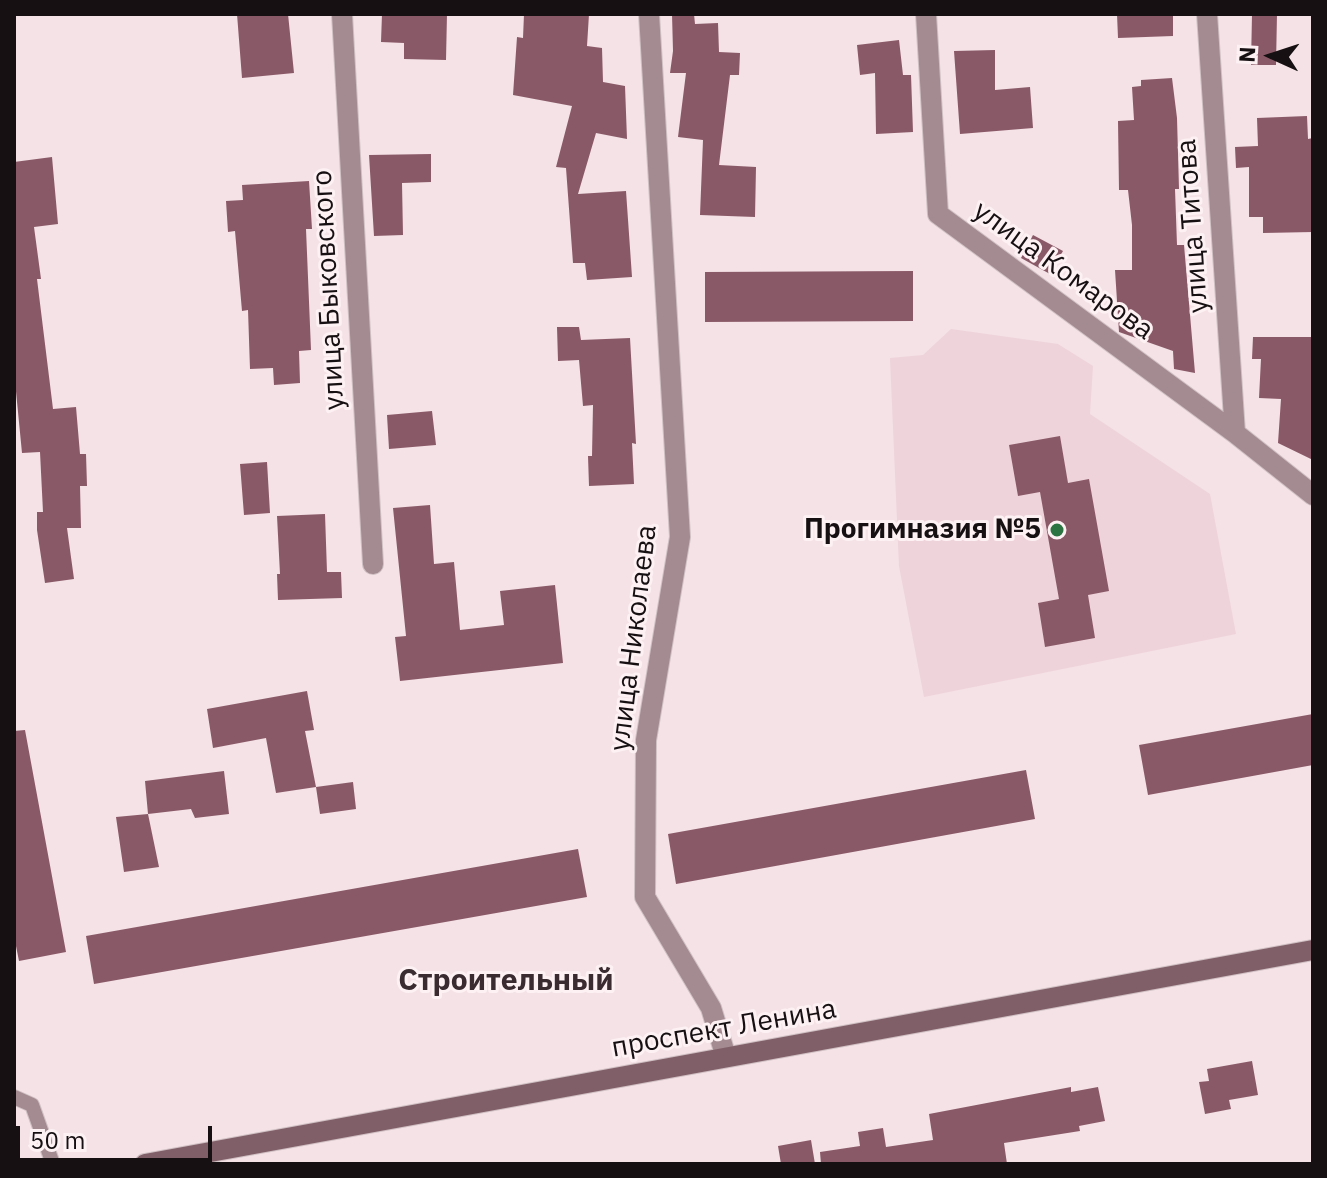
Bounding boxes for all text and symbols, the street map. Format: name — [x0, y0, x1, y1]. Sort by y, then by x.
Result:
north arrow — [1231, 16, 1311, 96]
text: N — [1232, 46, 1261, 63]
street label: улица Титова — [1170, 138, 1216, 314]
street label: улица Быковского — [306, 169, 352, 411]
street label: улица Комарова — [966, 194, 1160, 348]
place label: Прогимназия №5 — [804, 513, 1041, 547]
marker: Прогимназия №5 — [1048, 521, 1066, 539]
street label: улица Николаева — [603, 523, 665, 753]
district label: Строительный — [398, 963, 614, 999]
street label: проспект Ленина — [609, 993, 839, 1065]
scale bar — [20, 1110, 216, 1160]
text: 50 m — [30, 1124, 85, 1156]

